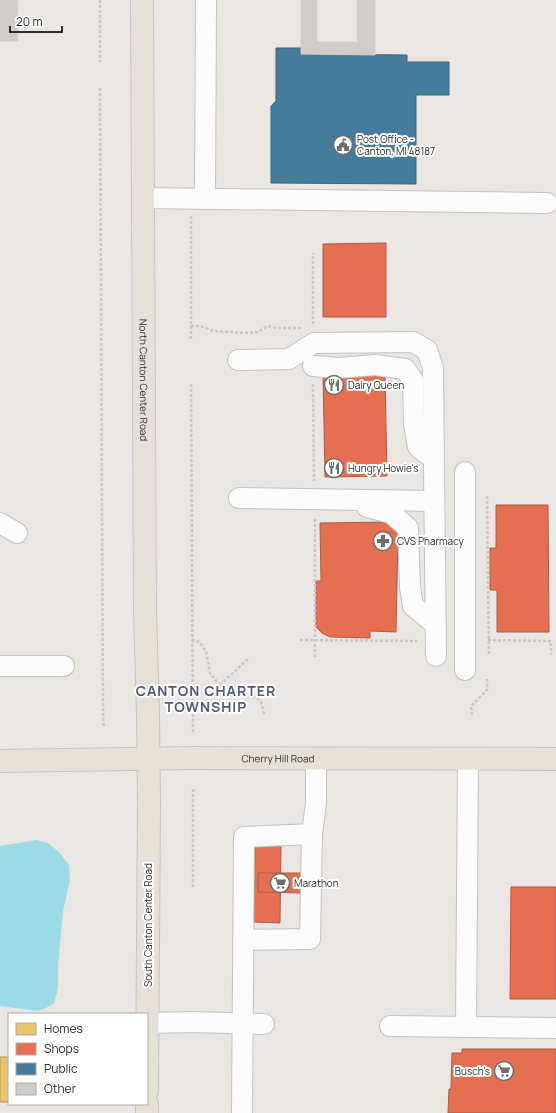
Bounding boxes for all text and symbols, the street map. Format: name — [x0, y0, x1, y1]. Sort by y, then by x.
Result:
scale bar — [10, 8, 62, 34]
text: 20 m — [16, 13, 43, 30]
place label: Post Office - Canton, MI 48187 — [357, 132, 435, 158]
public building icon: Post Office - Canton, MI 48187 — [332, 134, 354, 156]
street label: North Canton Center Road — [137, 319, 151, 441]
restaurant icon: Dairy Queen — [323, 374, 345, 396]
place label: Dairy Queen — [348, 378, 404, 392]
restaurant icon: Hungry Howie's — [323, 457, 345, 479]
place label: Hungry Howie's — [348, 461, 418, 475]
pharmacy icon: CVS Pharmacy — [372, 530, 394, 552]
place label: CVS Pharmacy — [397, 534, 464, 548]
district label: CANTON CHARTER TOWNSHIP — [136, 681, 276, 716]
street label: Cherry Hill Road — [241, 751, 315, 765]
street label: South Canton Center Road — [141, 863, 155, 987]
supermarket icon: Marathon — [269, 872, 291, 894]
place label: Marathon — [294, 876, 339, 890]
legend — [8, 1013, 148, 1105]
text: Homes — [44, 1020, 83, 1037]
text: Shops — [44, 1040, 79, 1057]
text: Public — [44, 1060, 78, 1077]
supermarket icon: Busch's — [493, 1060, 515, 1082]
place label: Busch's — [455, 1064, 490, 1078]
text: Other — [44, 1080, 77, 1097]

